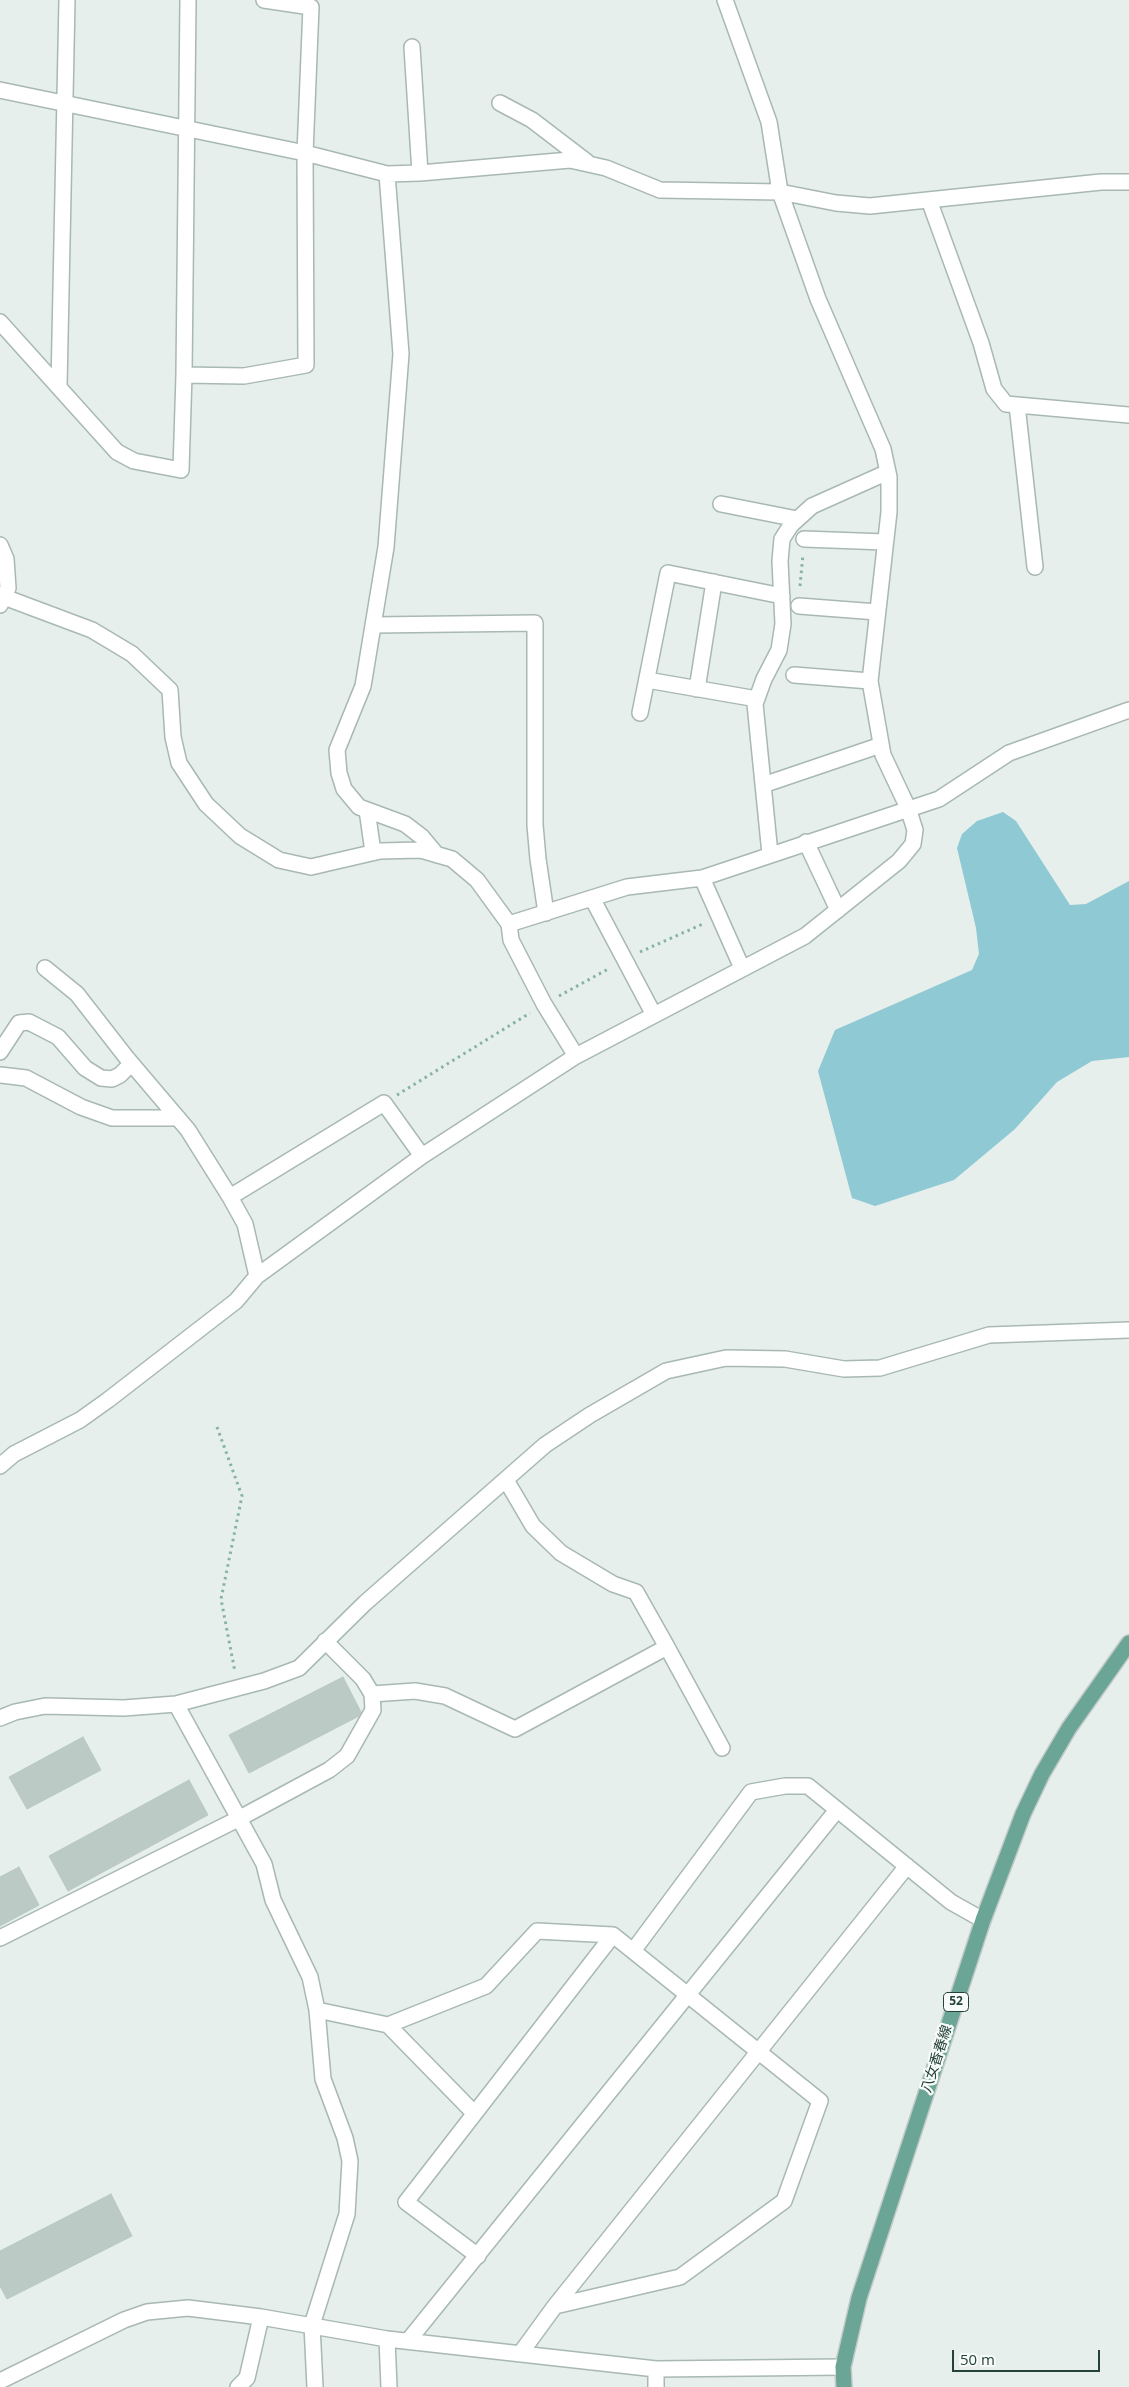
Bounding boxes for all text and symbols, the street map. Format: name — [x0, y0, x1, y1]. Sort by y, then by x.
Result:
road number: 52 — [944, 1992, 968, 2011]
street label: 八女香春線 — [918, 2023, 956, 2095]
scale bar — [954, 2340, 1102, 2372]
text: 50 m — [960, 2349, 995, 2369]

